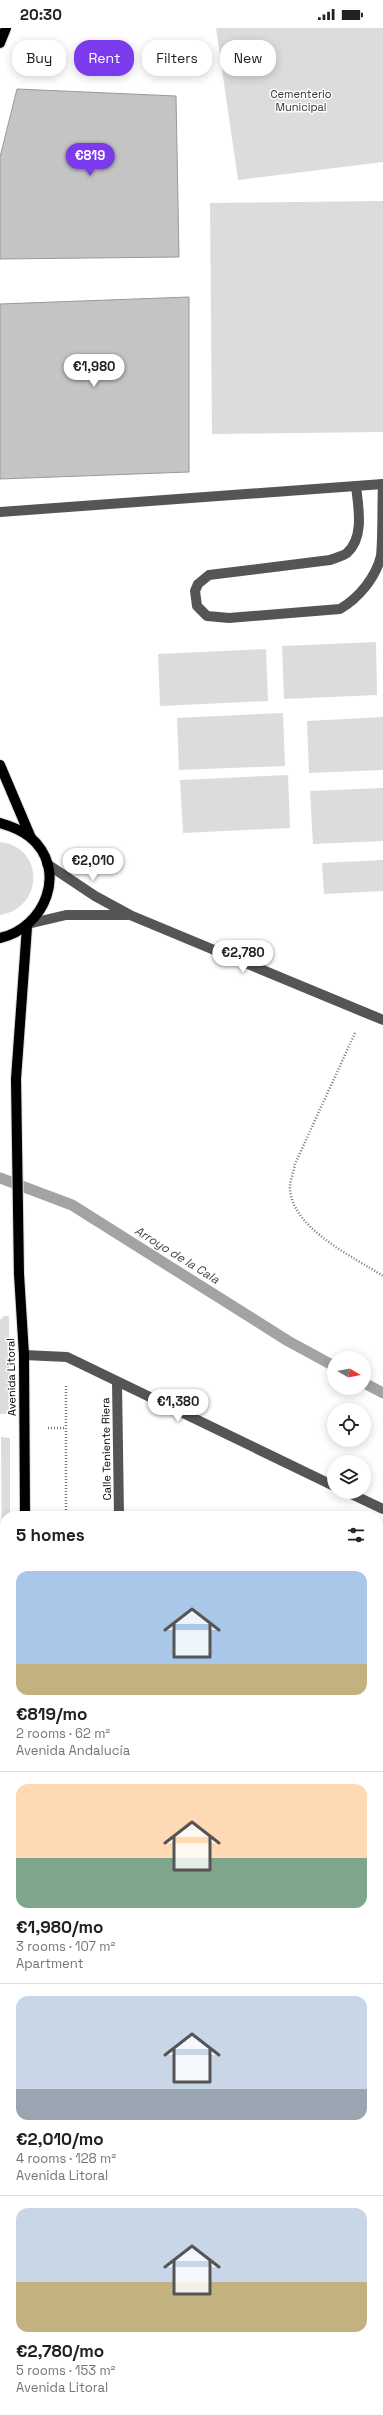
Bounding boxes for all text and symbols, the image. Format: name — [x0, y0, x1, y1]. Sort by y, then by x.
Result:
text: 20:30 — [20, 5, 62, 24]
chip: Buy — [12, 40, 66, 76]
chip: Rent — [74, 40, 134, 76]
chip: Filters — [142, 40, 212, 76]
chip: New — [220, 40, 276, 76]
park label: Cementerio Municipal — [270, 87, 332, 114]
pin: €819 — [66, 143, 114, 177]
text: €819 — [75, 147, 105, 164]
pin: €1,980 — [61, 354, 127, 388]
text: €1,980 — [73, 358, 115, 375]
pin: €2,010 — [60, 848, 126, 882]
text: €2,010 — [72, 852, 114, 869]
pin: €2,780 — [210, 940, 276, 974]
text: €2,780 — [221, 944, 265, 961]
water label: Arroyo de la Cala — [132, 1223, 222, 1288]
street label: Avenida Litoral — [3, 1338, 19, 1416]
north arrow — [327, 1351, 371, 1395]
map controls — [327, 1351, 371, 1499]
pin: €1,380 — [145, 1389, 211, 1423]
text: €1,380 — [157, 1393, 199, 1410]
street label: Calle Teniente Riera — [98, 1397, 114, 1501]
button: locate — [327, 1403, 371, 1447]
button: layers — [327, 1455, 371, 1499]
text: 5 homes — [16, 1524, 85, 1546]
icon: filters — [345, 1524, 367, 1546]
icon: home — [156, 1597, 228, 1669]
text: €819/mo — [16, 1703, 87, 1725]
text: 2 rooms · 62 m² — [16, 1725, 110, 1742]
text: Avenida Andalucía — [16, 1742, 130, 1759]
icon: home — [156, 1810, 228, 1882]
text: €1,980/mo — [16, 1916, 103, 1938]
text: 3 rooms · 107 m² — [16, 1938, 115, 1955]
text: Apartment — [16, 1955, 84, 1972]
icon: home — [156, 2022, 228, 2094]
text: €2,010/mo — [16, 2128, 104, 2150]
text: 4 rooms · 128 m² — [16, 2150, 116, 2167]
text: Avenida Litoral — [16, 2167, 108, 2184]
icon: home — [156, 2234, 228, 2306]
text: €2,780/mo — [16, 2340, 104, 2362]
text: 5 rooms · 153 m² — [16, 2362, 115, 2379]
text: Avenida Litoral — [16, 2379, 108, 2396]

